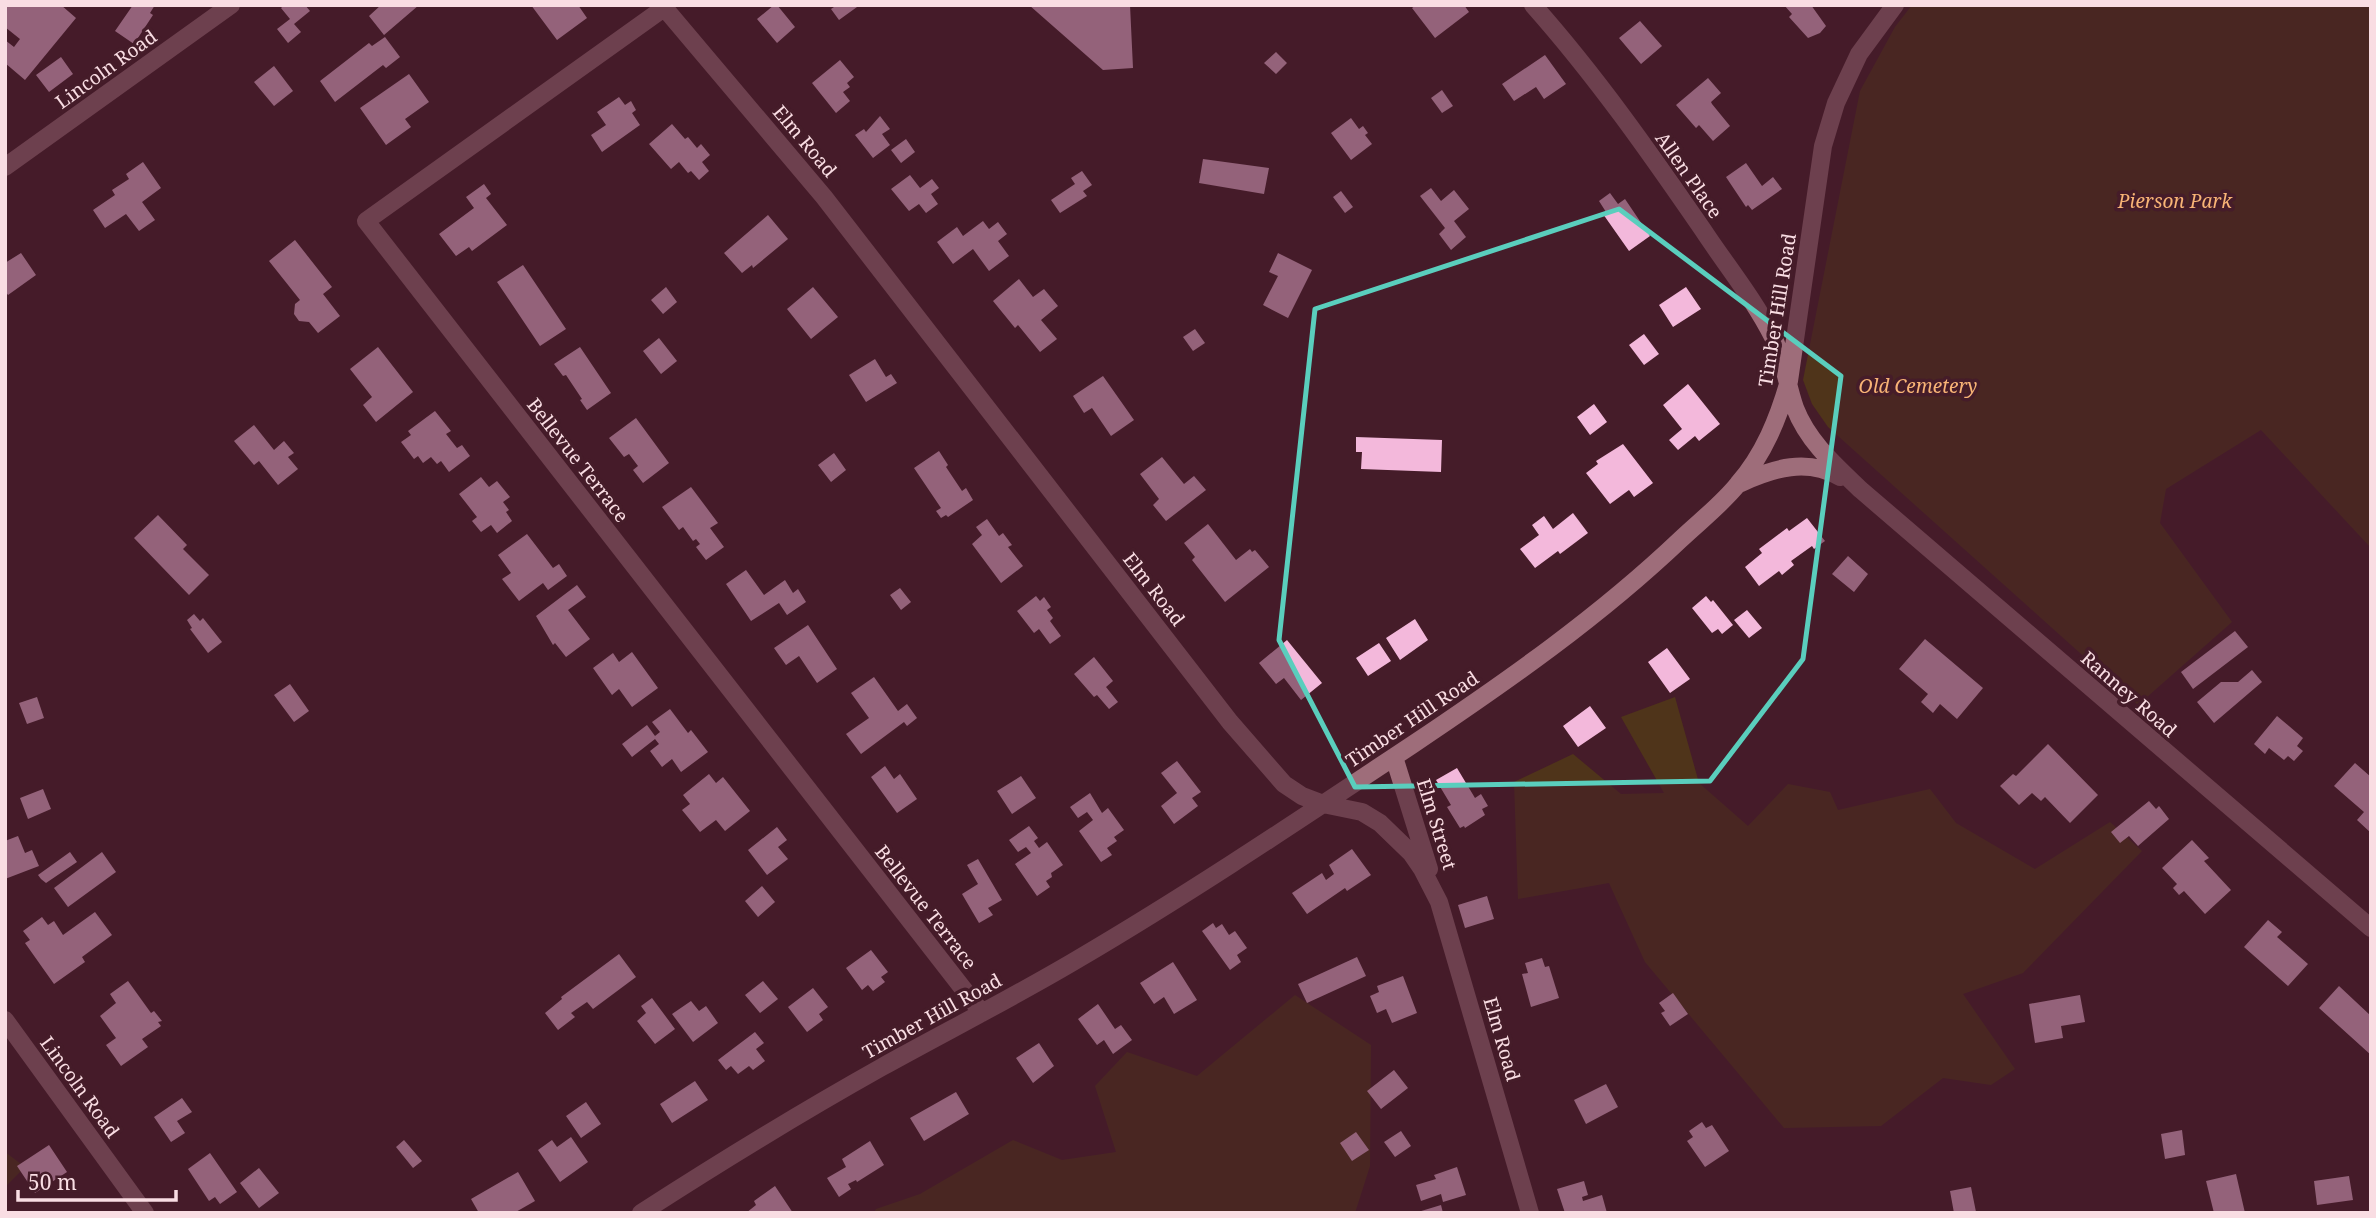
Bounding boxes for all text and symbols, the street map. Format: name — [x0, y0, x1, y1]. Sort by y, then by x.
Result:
street label: Lincoln Road — [50, 23, 162, 115]
street label: Elm Road — [767, 100, 843, 183]
street label: Allen Place — [1650, 127, 1728, 223]
park label: Pierson Park — [2117, 188, 2233, 214]
street label: Timber Hill Road — [1752, 231, 1802, 389]
park label: Old Cemetery — [1859, 373, 1977, 399]
street label: Bellevue Terrace — [521, 392, 635, 528]
street label: Elm Road — [1117, 547, 1191, 631]
street label: Ranney Road — [2075, 645, 2183, 743]
street label: Timber Hill Road — [1340, 665, 1484, 773]
street label: Elm Street — [1411, 775, 1463, 873]
street label: Bellevue Terrace — [869, 839, 983, 975]
street label: Timber Hill Road — [858, 967, 1006, 1065]
street label: Elm Road — [1478, 994, 1526, 1084]
street label: Lincoln Road — [34, 1031, 126, 1143]
scale bar — [18, 1158, 175, 1202]
text: 50 m — [28, 1168, 77, 1196]

